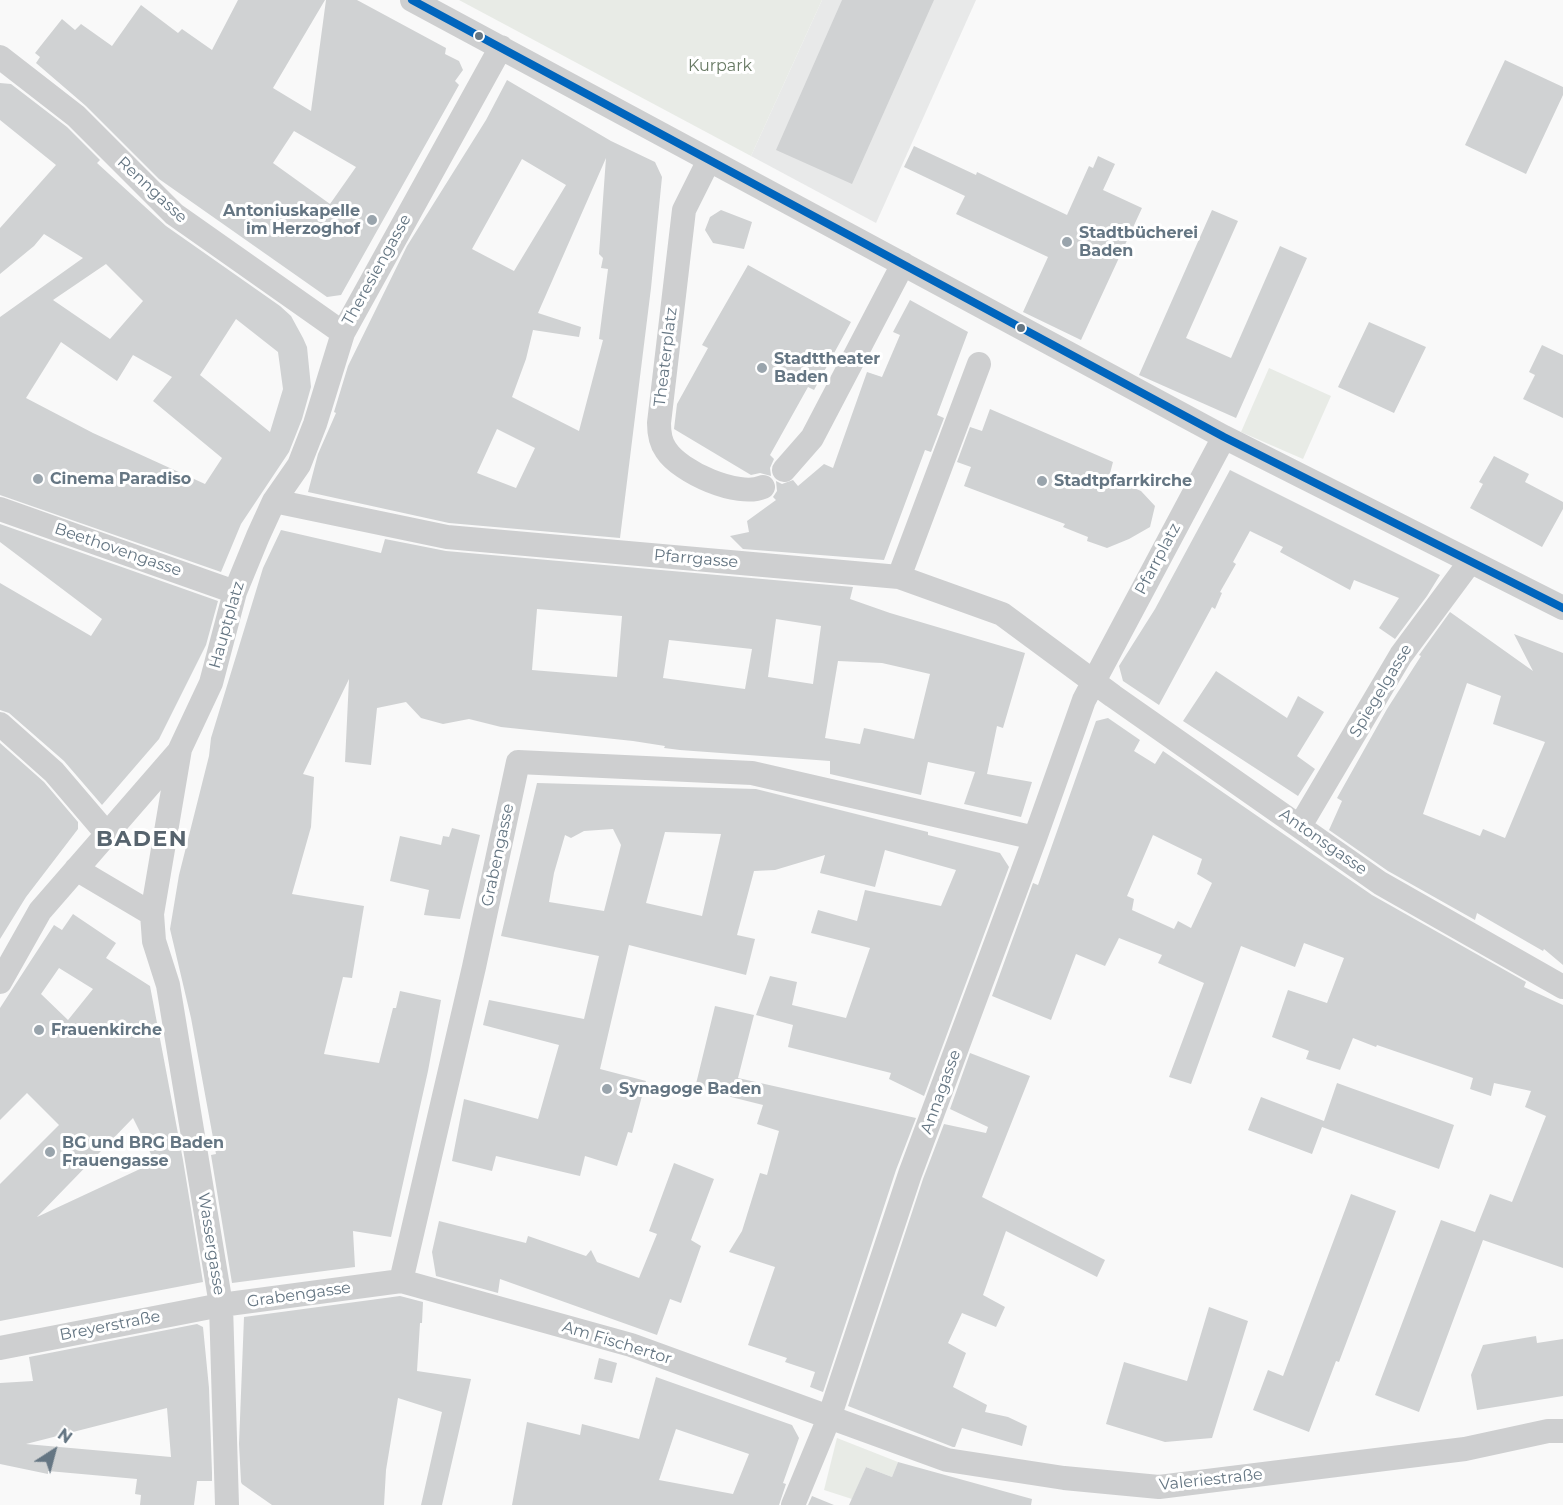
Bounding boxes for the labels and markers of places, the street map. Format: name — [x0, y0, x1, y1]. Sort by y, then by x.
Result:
unlabelled marker — [473, 30, 485, 42]
place label: Antoniuskapelle im Herzoghof — [223, 201, 360, 239]
marker: Antoniuskapelle im Herzoghof — [365, 213, 379, 227]
place label: Stadtbücherei Baden — [1079, 223, 1198, 261]
marker: Stadtbücherei Baden — [1060, 235, 1074, 249]
unlabelled marker — [1015, 322, 1027, 334]
place label: Stadttheater Baden — [774, 349, 880, 387]
marker: Stadttheater Baden — [755, 361, 769, 375]
place label: Cinema Paradiso — [50, 469, 191, 489]
place label: Stadtpfarrkirche — [1054, 471, 1192, 491]
marker: Cinema Paradiso — [31, 472, 45, 486]
marker: Stadtpfarrkirche — [1035, 474, 1049, 488]
place label: Frauenkirche — [51, 1020, 162, 1040]
marker: Frauenkirche — [32, 1023, 46, 1037]
place label: Synagoge Baden — [619, 1079, 762, 1099]
marker: Synagoge Baden — [600, 1082, 614, 1096]
place label: BG und BRG Baden Frauengasse — [62, 1133, 224, 1171]
marker: BG und BRG Baden Frauengasse — [43, 1145, 57, 1159]

